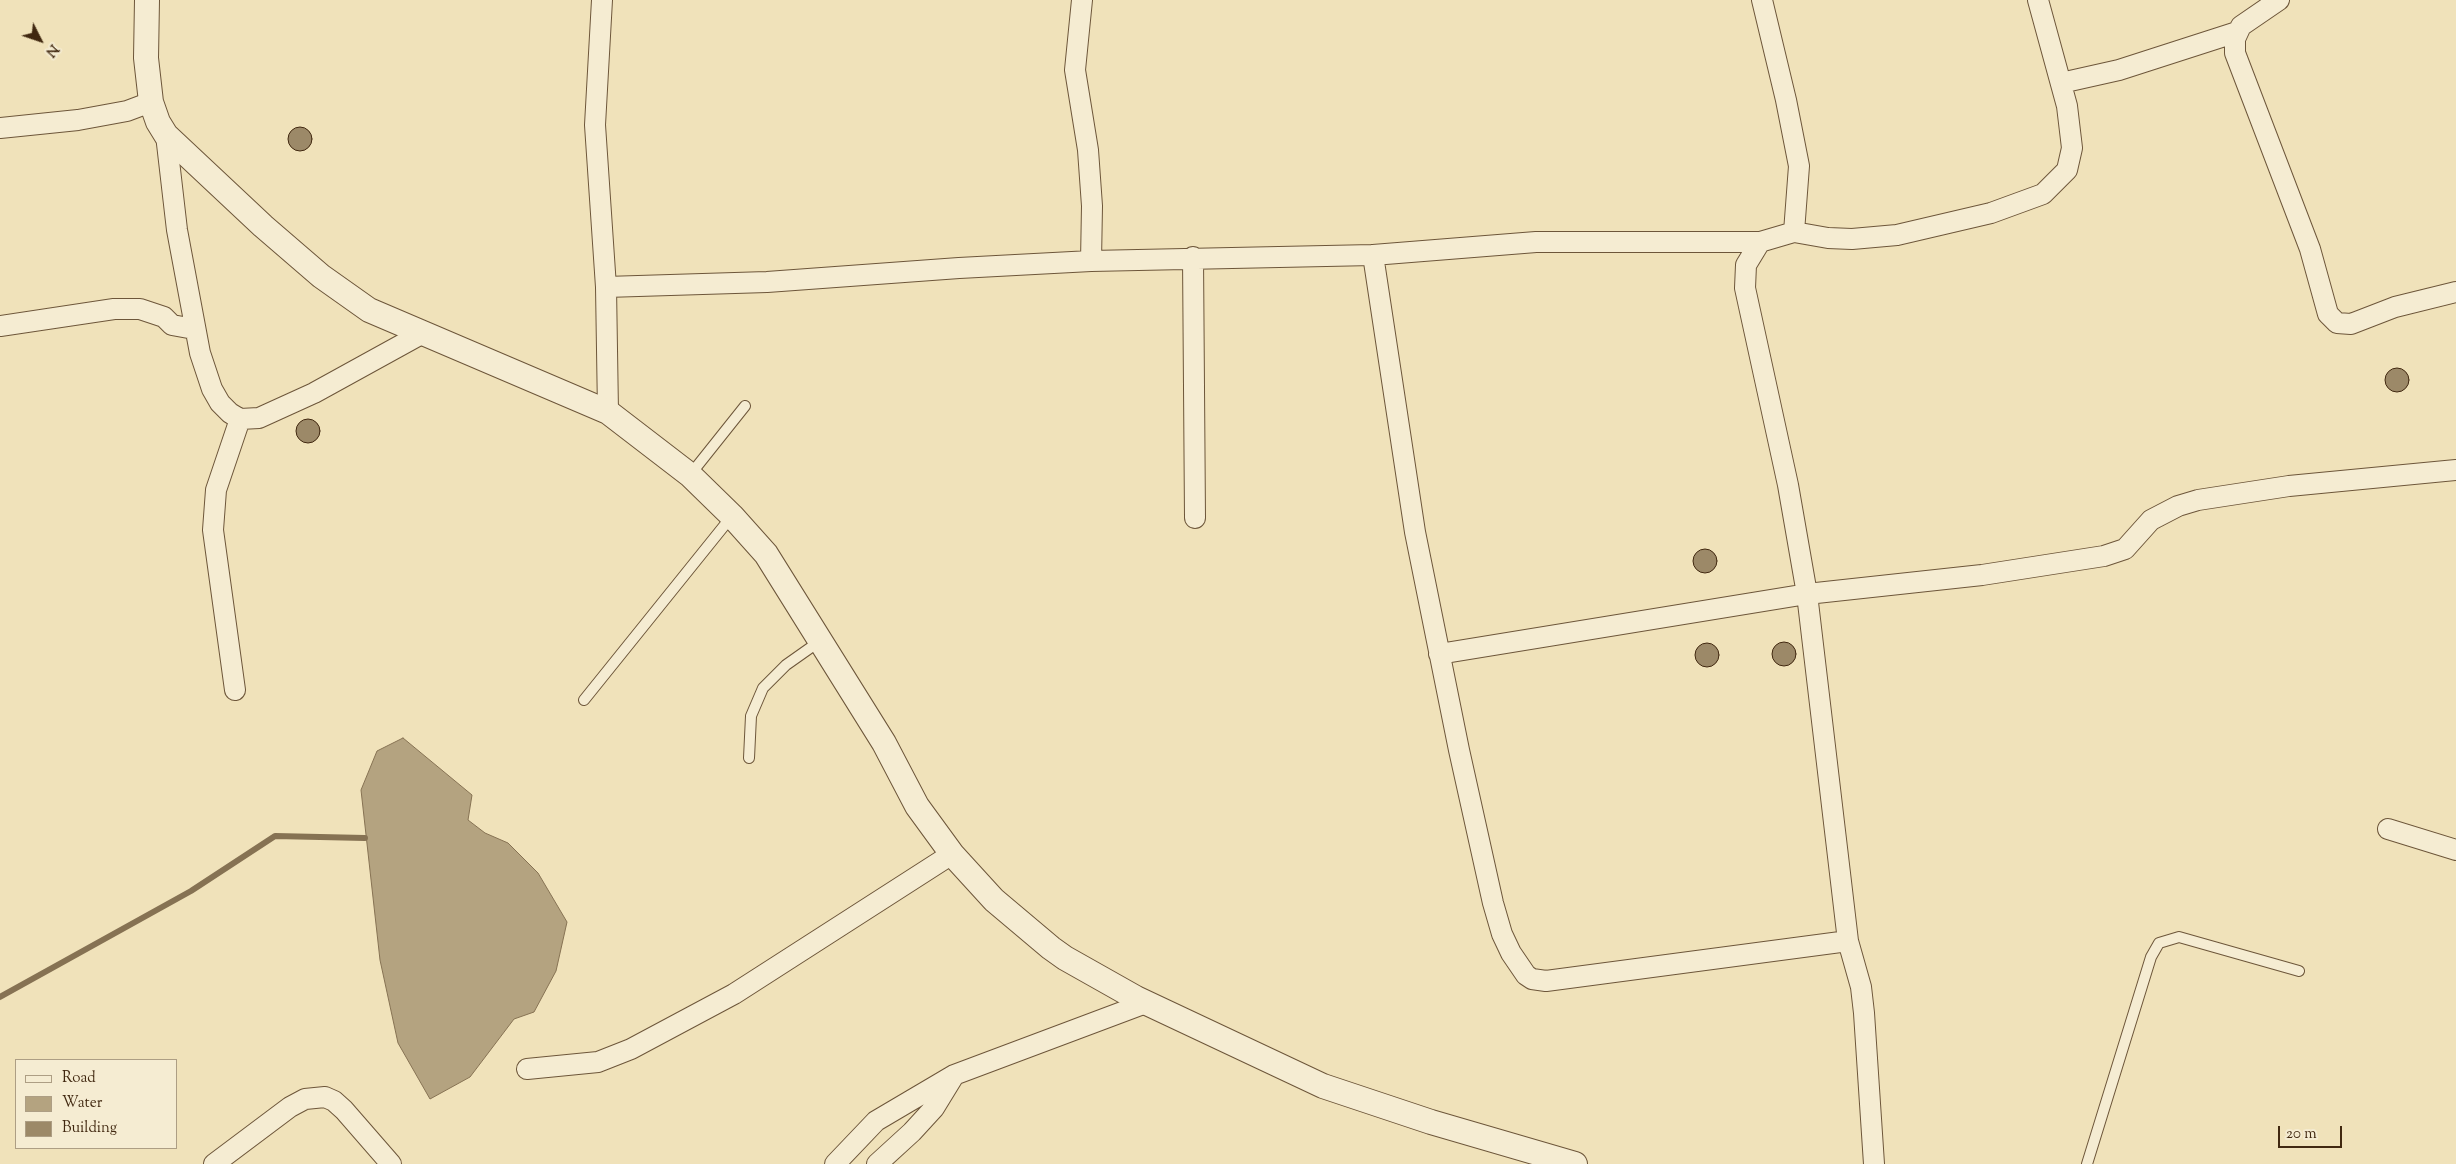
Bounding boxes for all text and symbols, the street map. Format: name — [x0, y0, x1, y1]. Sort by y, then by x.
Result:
north arrow — [15, 15, 65, 65]
text: N — [40, 39, 63, 61]
legend — [15, 1059, 178, 1149]
text: Road — [62, 1068, 96, 1089]
text: Water — [62, 1093, 102, 1114]
scale bar — [2281, 1116, 2345, 1148]
text: Building — [62, 1118, 117, 1139]
text: 20 m — [2286, 1124, 2317, 1145]

